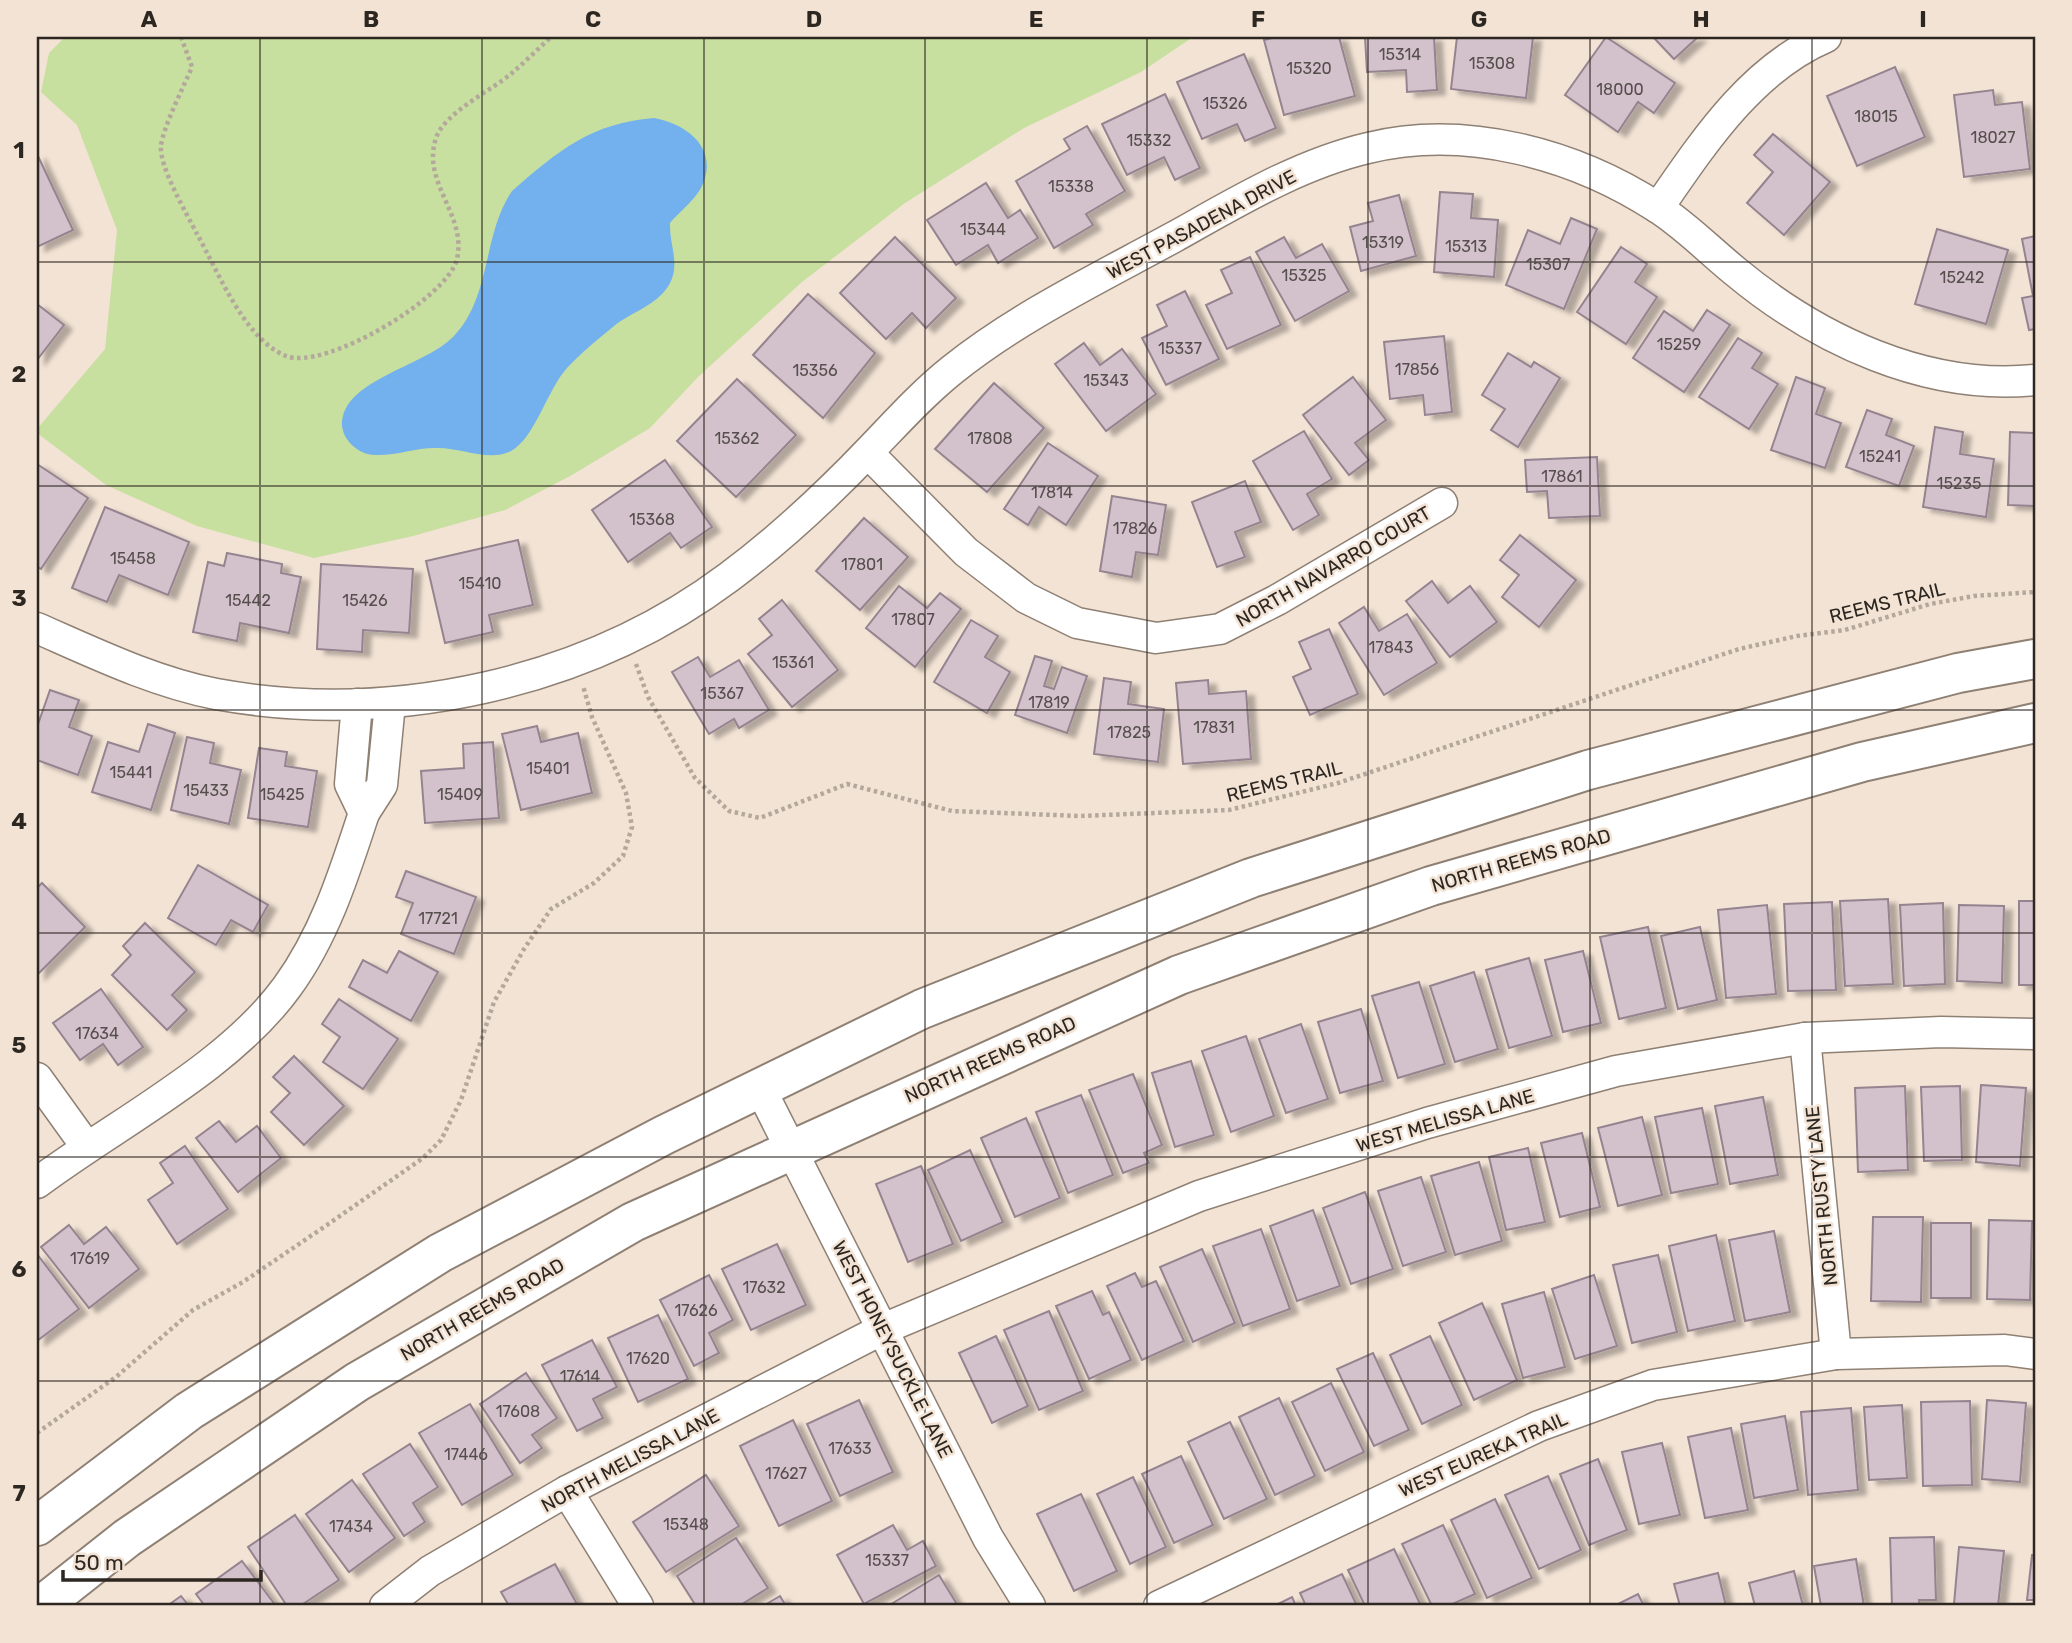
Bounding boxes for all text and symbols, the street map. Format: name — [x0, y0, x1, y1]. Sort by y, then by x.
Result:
text: A — [141, 5, 158, 33]
text: B — [363, 5, 379, 33]
text: C — [585, 5, 601, 33]
text: D — [806, 5, 822, 33]
text: E — [1029, 5, 1043, 33]
text: F — [1251, 5, 1265, 33]
text: G — [1471, 5, 1487, 33]
text: H — [1692, 5, 1710, 33]
text: I — [1919, 5, 1927, 33]
house number: 15314 — [1379, 45, 1421, 64]
house number: 15308 — [1469, 54, 1515, 73]
house number: 15320 — [1286, 59, 1332, 78]
house number: 18000 — [1596, 80, 1644, 99]
house number: 15326 — [1202, 94, 1248, 113]
house number: 18015 — [1854, 107, 1898, 126]
house number: 18027 — [1971, 128, 2015, 147]
house number: 15332 — [1127, 131, 1171, 150]
text: 1 — [13, 136, 25, 164]
street label: WEST PASADENA DRIVE — [1103, 165, 1300, 284]
house number: 15338 — [1048, 177, 1094, 196]
house number: 15344 — [960, 220, 1006, 239]
house number: 15319 — [1362, 233, 1404, 252]
house number: 15313 — [1445, 237, 1487, 256]
house number: 15307 — [1526, 255, 1570, 274]
house number: 15325 — [1282, 266, 1326, 285]
house number: 15242 — [1940, 268, 1984, 287]
house number: 15259 — [1657, 335, 1701, 354]
house number: 15337 — [1158, 339, 1202, 358]
text: 2 — [12, 360, 26, 388]
house number: 17856 — [1395, 360, 1440, 379]
house number: 15356 — [792, 361, 838, 380]
house number: 15343 — [1083, 371, 1129, 390]
house number: 15362 — [714, 429, 760, 448]
house number: 17808 — [967, 429, 1013, 448]
house number: 15241 — [1859, 447, 1901, 466]
house number: 17861 — [1541, 467, 1583, 486]
house number: 15235 — [1937, 474, 1981, 493]
house number: 17814 — [1031, 483, 1073, 502]
street label: NORTH NAVARRO COURT — [1232, 501, 1435, 632]
house number: 15368 — [629, 510, 675, 529]
house number: 17826 — [1113, 519, 1157, 538]
house number: 15458 — [110, 549, 156, 568]
house number: 17801 — [841, 555, 883, 574]
house number: 15410 — [459, 574, 501, 593]
street label: REEMS TRAIL — [1827, 577, 1948, 628]
text: 3 — [11, 584, 27, 612]
house number: 15442 — [225, 591, 271, 610]
house number: 15426 — [342, 591, 388, 610]
house number: 17807 — [891, 610, 935, 629]
house number: 17843 — [1369, 638, 1413, 657]
house number: 15361 — [772, 653, 814, 672]
house number: 15367 — [700, 684, 744, 703]
house number: 17819 — [1028, 693, 1070, 712]
house number: 17831 — [1193, 718, 1235, 737]
house number: 17825 — [1107, 723, 1151, 742]
street label: REEMS TRAIL — [1224, 756, 1345, 807]
house number: 15401 — [526, 759, 570, 778]
house number: 15441 — [110, 763, 152, 782]
house number: 15433 — [183, 781, 229, 800]
house number: 15425 — [259, 785, 305, 804]
house number: 15409 — [437, 785, 483, 804]
text: 4 — [11, 807, 27, 835]
street label: NORTH REEMS ROAD — [1429, 824, 1613, 897]
house number: 17721 — [418, 909, 458, 928]
street label: NORTH REEMS ROAD — [901, 1011, 1080, 1108]
house number: 17634 — [75, 1024, 119, 1043]
text: 5 — [12, 1031, 27, 1059]
street label: WEST MELISSA LANE — [1353, 1084, 1537, 1157]
street label: NORTH RUSTY LANE — [1801, 1105, 1842, 1287]
street label: WEST HONEYSUCKLE LANE — [828, 1237, 957, 1462]
house number: 17619 — [70, 1249, 110, 1268]
street label: NORTH REEMS ROAD — [396, 1253, 568, 1366]
text: 6 — [12, 1255, 27, 1283]
house number: 17632 — [742, 1278, 786, 1297]
house number: 17626 — [674, 1301, 718, 1320]
house number: 17620 — [626, 1349, 670, 1368]
house number: 17614 — [560, 1367, 600, 1386]
house number: 17608 — [496, 1402, 540, 1421]
street label: NORTH MELISSA LANE — [537, 1404, 723, 1517]
street label: WEST EUREKA TRAIL — [1395, 1407, 1571, 1502]
house number: 17633 — [828, 1439, 872, 1458]
house number: 17446 — [444, 1445, 488, 1464]
house number: 17627 — [765, 1464, 807, 1483]
text: 7 — [12, 1479, 26, 1507]
house number: 15348 — [663, 1515, 709, 1534]
house number: 17434 — [329, 1517, 373, 1536]
scale bar — [63, 1538, 261, 1582]
text: 50 m — [74, 1550, 124, 1575]
house number: 15337 — [865, 1551, 909, 1570]

